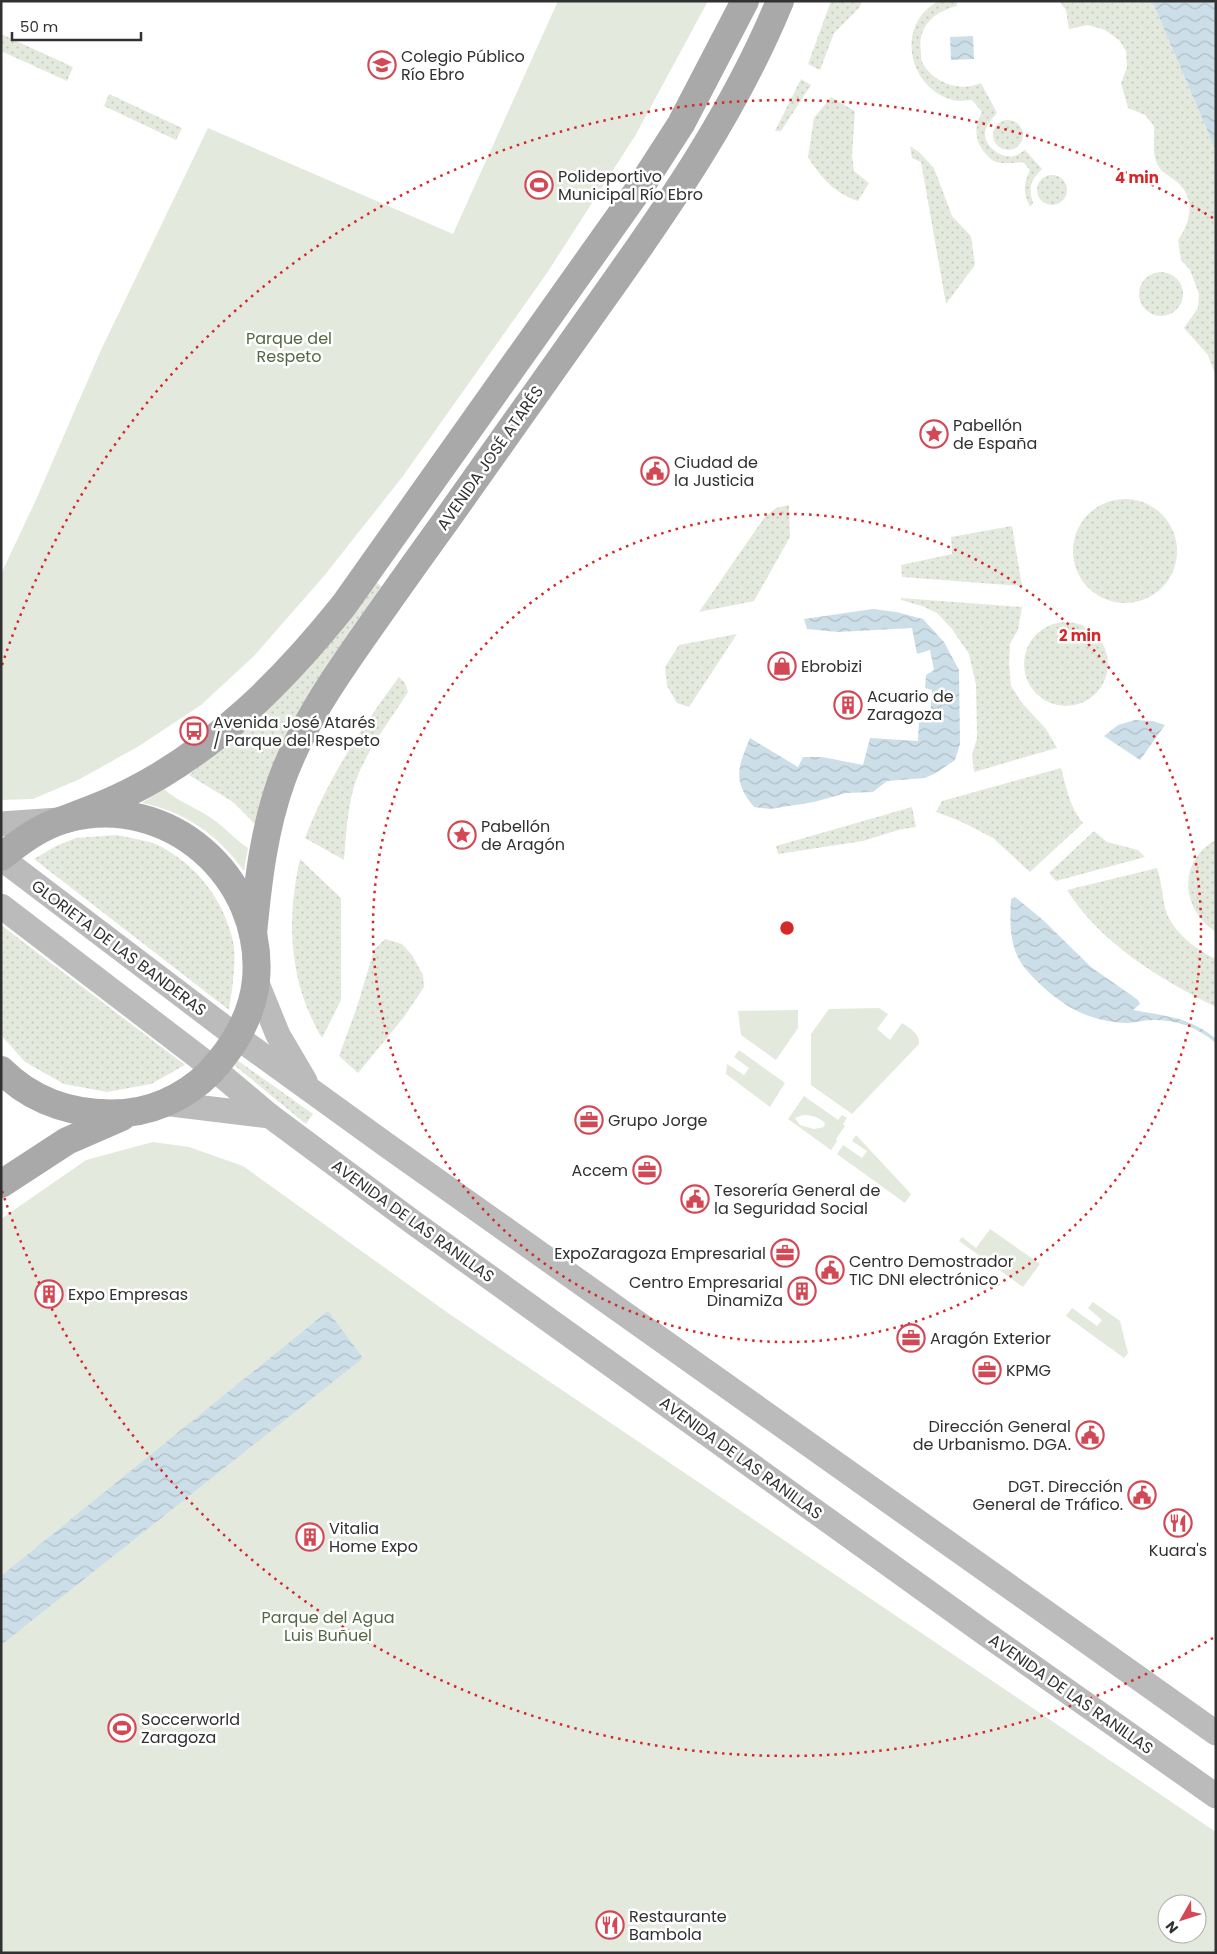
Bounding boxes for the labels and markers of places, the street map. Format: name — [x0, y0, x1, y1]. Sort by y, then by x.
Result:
place label: Colegio Público Río Ebro — [401, 45, 525, 86]
school or university icon: Colegio Público Río Ebro — [367, 50, 397, 80]
place label: Polideportivo Municipal Río Ebro — [558, 165, 703, 206]
sports icon: Polideportivo Municipal Río Ebro — [524, 170, 554, 200]
place label: Pabellón de España — [953, 414, 1037, 455]
place icon: Pabellón de España — [919, 419, 949, 449]
place label: Ciudad de la Justicia — [674, 451, 758, 492]
public building icon: Ciudad de la Justicia — [640, 456, 670, 486]
shop icon: Ebrobizi — [767, 651, 797, 681]
place label: Ebrobizi — [801, 655, 862, 678]
place label: Acuario de Zaragoza — [867, 685, 954, 726]
building icon: Acuario de Zaragoza — [833, 690, 863, 720]
place label: Avenida José Atarés / Parque del Respeto — [213, 711, 380, 752]
bus stop icon: Avenida José Atarés / Parque del Respeto — [179, 716, 209, 746]
place label: Pabellón de Aragón — [481, 815, 565, 856]
place icon: Pabellón de Aragón — [447, 820, 477, 850]
centre of rings — [778, 919, 796, 937]
office icon: Grupo Jorge — [574, 1105, 604, 1135]
place label: Grupo Jorge — [608, 1109, 707, 1132]
office icon: Accem — [632, 1155, 662, 1185]
place label: Accem — [571, 1159, 628, 1182]
place label: Tesorería General de la Seguridad Social — [714, 1179, 880, 1220]
public building icon: Tesorería General de la Seguridad Social — [680, 1184, 710, 1214]
office icon: ExpoZaragoza Empresarial — [770, 1238, 800, 1268]
place label: ExpoZaragoza Empresarial — [554, 1242, 766, 1265]
place label: Centro Demostrador TIC DNI electrónico — [849, 1250, 1014, 1291]
public building icon: Centro Demostrador TIC DNI electrónico — [815, 1255, 845, 1285]
place label: Centro Empresarial DinamiZa — [629, 1271, 783, 1312]
building icon: Centro Empresarial DinamiZa — [787, 1276, 817, 1306]
building icon: Expo Empresas — [34, 1279, 64, 1309]
place label: Expo Empresas — [68, 1283, 188, 1306]
office icon: Aragón Exterior — [896, 1323, 926, 1353]
place label: Aragón Exterior — [930, 1327, 1051, 1350]
office icon: KPMG — [972, 1355, 1002, 1385]
place label: KPMG — [1006, 1359, 1051, 1382]
place label: Dirección General de Urbanismo. DGA. — [913, 1415, 1071, 1456]
public building icon: Dirección General de Urbanismo. DGA. — [1075, 1420, 1105, 1450]
place label: DGT. Dirección General de Tráfico. — [973, 1475, 1123, 1516]
public building icon: DGT. Dirección General de Tráfico. — [1127, 1480, 1157, 1510]
restaurant icon: Kuara's — [1163, 1508, 1193, 1538]
place label: Vitalia Home Expo — [329, 1517, 418, 1558]
building icon: Vitalia Home Expo — [295, 1522, 325, 1552]
place label: Kuara's — [1149, 1539, 1207, 1562]
place label: Soccerworld Zaragoza — [141, 1708, 240, 1749]
sports icon: Soccerworld Zaragoza — [107, 1713, 137, 1743]
place label: Restaurante Bambola — [629, 1905, 727, 1946]
restaurant icon: Restaurante Bambola — [595, 1910, 625, 1940]

